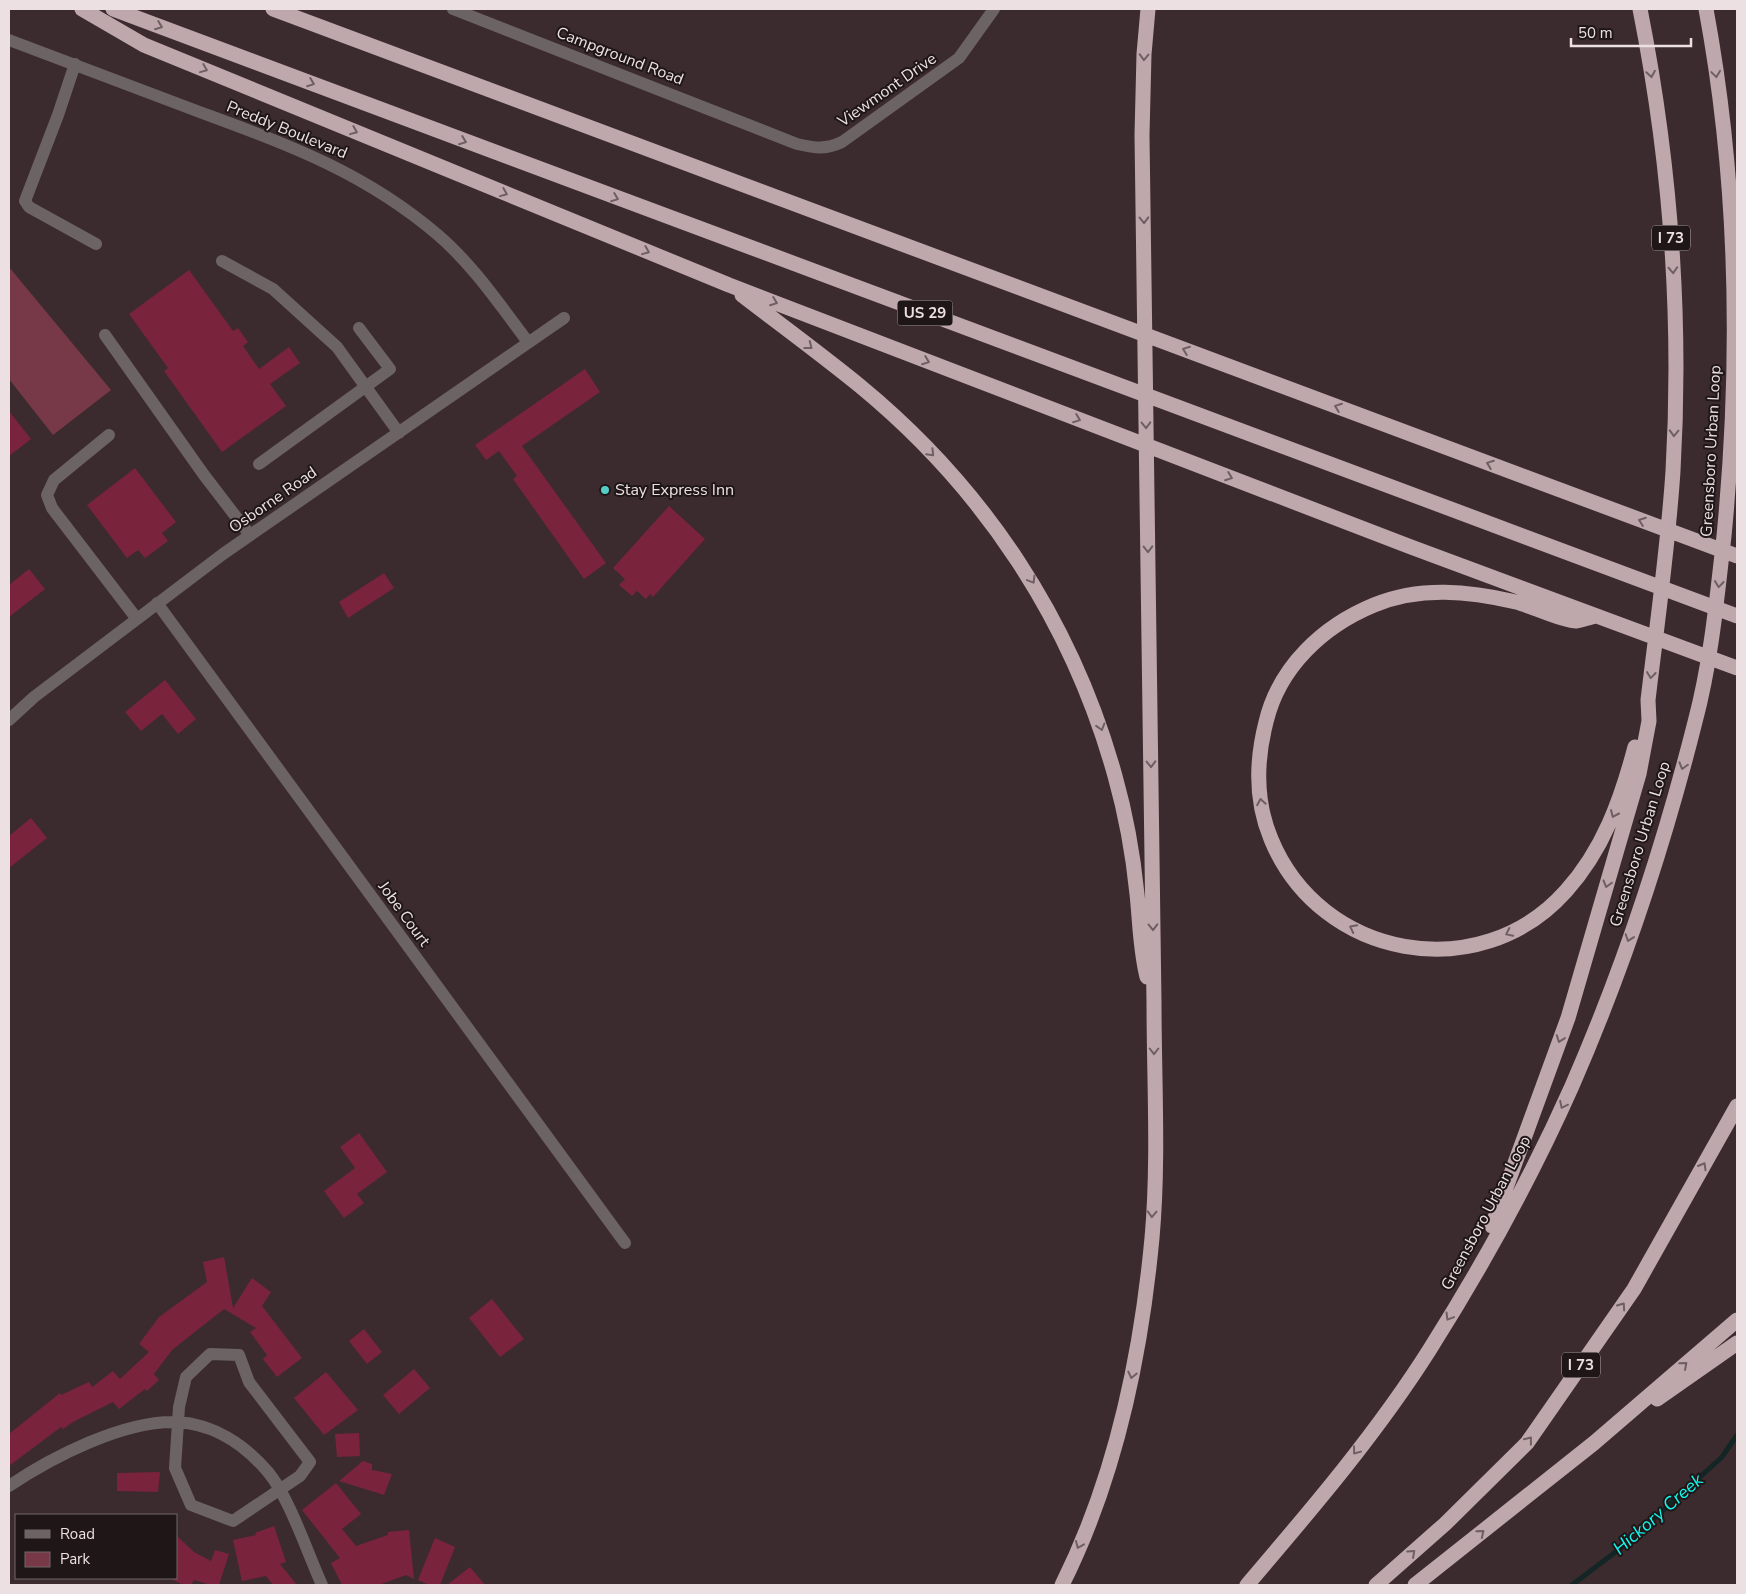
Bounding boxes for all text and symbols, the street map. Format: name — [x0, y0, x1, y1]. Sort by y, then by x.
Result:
scale bar — [1571, 15, 1691, 47]
one-way arrow — [154, 20, 163, 30]
street label: Campground Road — [553, 22, 687, 90]
text: 50 m — [1578, 23, 1613, 43]
street label: Viewmont Drive — [832, 48, 941, 133]
one-way arrow — [1139, 54, 1150, 62]
one-way arrow — [199, 63, 208, 73]
one-way arrow — [1645, 70, 1656, 78]
one-way arrow — [1711, 70, 1721, 78]
one-way arrow — [306, 77, 315, 88]
street label: Preddy Boulevard — [223, 96, 351, 164]
one-way arrow — [349, 125, 358, 135]
one-way arrow — [458, 135, 467, 145]
one-way arrow — [499, 187, 508, 197]
one-way arrow — [610, 192, 619, 202]
one-way arrow — [1138, 216, 1149, 224]
road number: I 73 — [1652, 226, 1690, 250]
one-way arrow — [641, 245, 650, 255]
one-way arrow — [1668, 266, 1679, 274]
one-way arrow — [769, 296, 778, 306]
road number: US 29 — [898, 300, 952, 326]
one-way arrow — [803, 341, 812, 349]
one-way arrow — [1182, 346, 1191, 356]
one-way arrow — [921, 354, 930, 365]
street label: Greensboro Urban Loop — [1696, 365, 1726, 537]
one-way arrow — [1334, 403, 1343, 413]
one-way arrow — [1073, 413, 1081, 423]
one-way arrow — [1141, 421, 1151, 429]
one-way arrow — [1669, 429, 1679, 437]
one-way arrow — [925, 447, 934, 456]
one-way arrow — [1486, 460, 1495, 471]
street label: Osborne Road — [225, 461, 321, 539]
one-way arrow — [1224, 471, 1233, 482]
place label: Stay Express Inn — [615, 479, 734, 501]
marker: Stay Express Inn — [599, 484, 611, 496]
one-way arrow — [1638, 517, 1647, 527]
one-way arrow — [1143, 546, 1153, 554]
one-way arrow — [1025, 575, 1035, 584]
one-way arrow — [1714, 581, 1725, 589]
one-way arrow — [1646, 672, 1657, 680]
one-way arrow — [1095, 722, 1105, 731]
street label: Greensboro Urban Loop — [1604, 759, 1676, 929]
one-way arrow — [1145, 761, 1156, 769]
one-way arrow — [1678, 761, 1688, 769]
one-way arrow — [1256, 797, 1266, 806]
one-way arrow — [1610, 809, 1620, 818]
street label: Jobe Court — [372, 876, 435, 951]
one-way arrow — [1602, 879, 1612, 887]
one-way arrow — [1148, 924, 1158, 931]
one-way arrow — [1349, 924, 1358, 934]
one-way arrow — [1505, 927, 1514, 937]
one-way arrow — [1625, 933, 1635, 941]
one-way arrow — [1556, 1034, 1566, 1043]
one-way arrow — [1149, 1048, 1159, 1055]
one-way arrow — [1559, 1100, 1569, 1109]
street label: Greensboro Urban Loop — [1436, 1132, 1536, 1294]
one-way arrow — [1697, 1162, 1707, 1171]
one-way arrow — [1147, 1210, 1158, 1218]
one-way arrow — [1616, 1302, 1625, 1312]
one-way arrow — [1445, 1312, 1455, 1321]
road number: I 73 — [1562, 1352, 1600, 1378]
one-way arrow — [1678, 1362, 1687, 1371]
one-way arrow — [1127, 1370, 1137, 1379]
one-way arrow — [1523, 1436, 1532, 1445]
one-way arrow — [1354, 1445, 1362, 1454]
water label: Hickory Creek — [1608, 1467, 1709, 1560]
legend — [15, 1514, 178, 1579]
text: Road — [60, 1524, 95, 1544]
one-way arrow — [1475, 1530, 1485, 1539]
one-way arrow — [1074, 1540, 1085, 1549]
text: Park — [60, 1549, 90, 1569]
one-way arrow — [1407, 1550, 1416, 1559]

